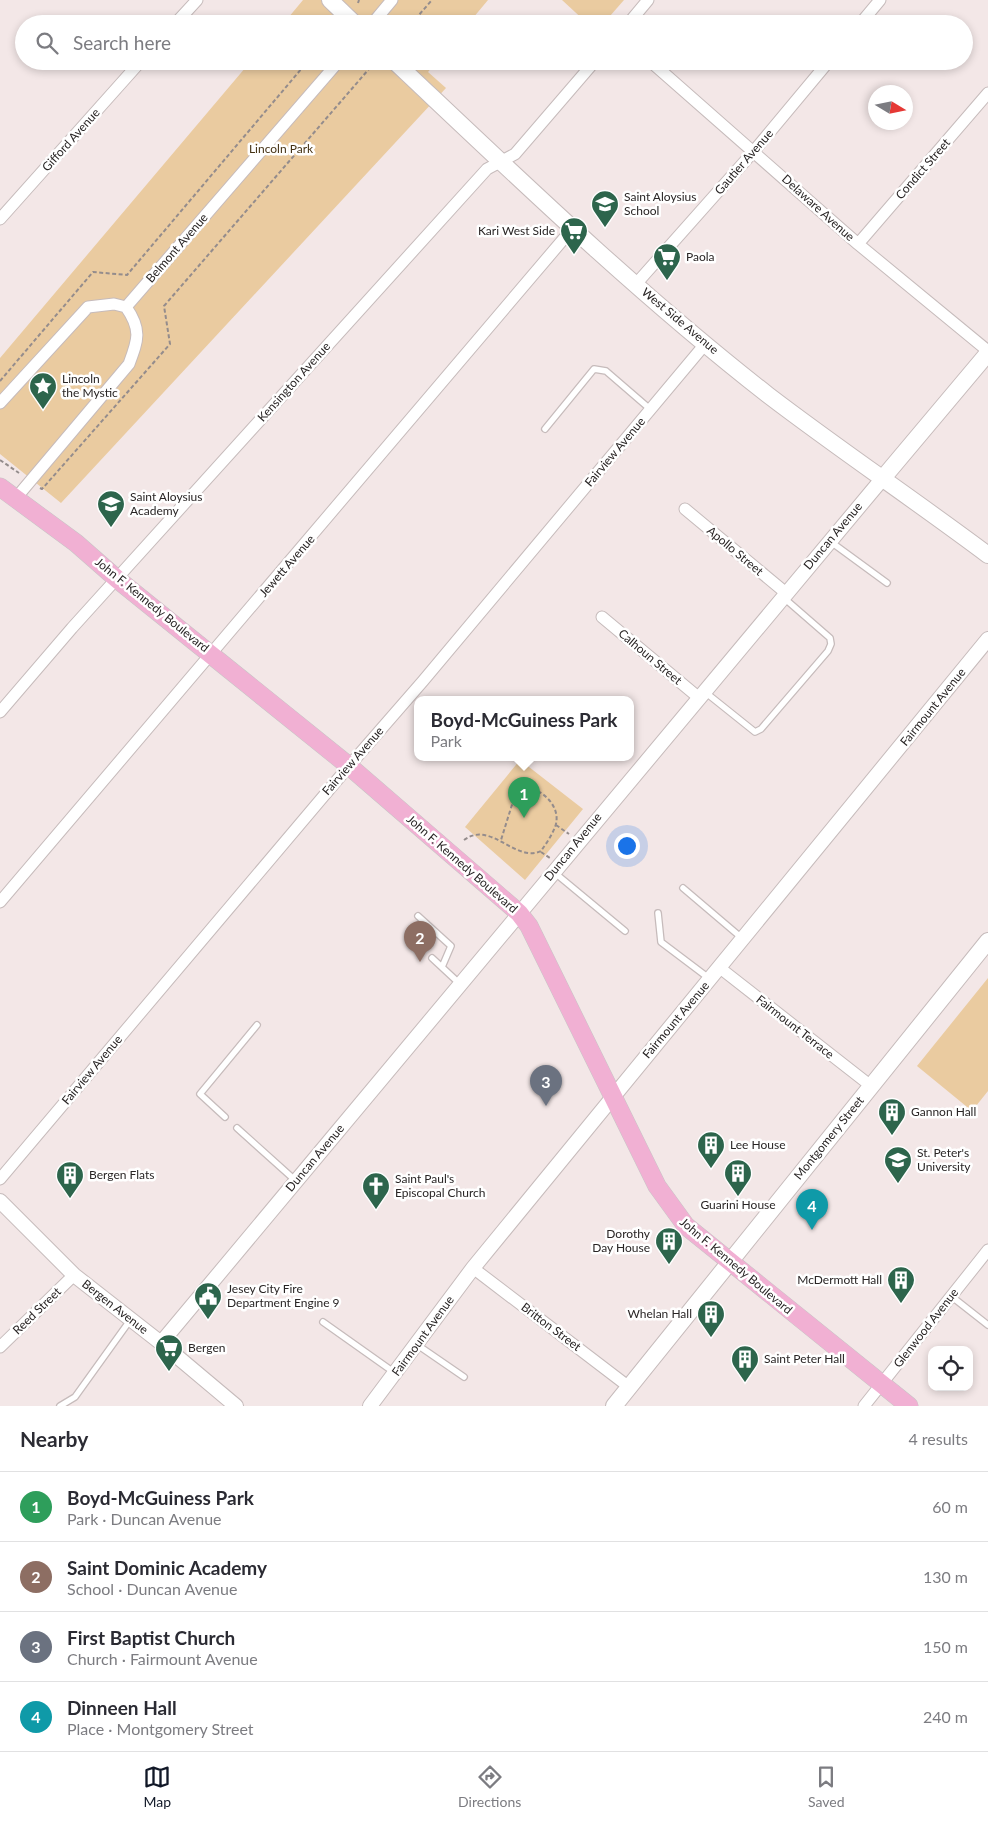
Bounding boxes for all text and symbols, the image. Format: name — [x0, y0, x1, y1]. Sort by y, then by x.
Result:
search box — [15, 15, 973, 70]
icon: search — [33, 29, 61, 57]
text: Search here — [73, 31, 171, 54]
north arrow — [868, 85, 913, 130]
street label: Gifford Avenue — [38, 105, 103, 174]
street label: Gautier Avenue — [711, 126, 776, 197]
street label: Condict Street — [892, 135, 954, 202]
park label: Lincoln Park — [249, 141, 314, 156]
street label: Delaware Avenue — [779, 171, 858, 244]
school or university icon: Saint Aloysius School — [590, 189, 620, 228]
place label: Saint Aloysius School — [624, 189, 696, 218]
street label: Belmont Avenue — [142, 210, 211, 285]
supermarket icon: Kari West Side — [559, 216, 589, 255]
place label: Kari West Side — [478, 223, 555, 238]
supermarket icon: Paola — [652, 242, 682, 281]
place label: Paola — [686, 249, 715, 264]
street label: West Side Avenue — [639, 284, 722, 357]
street label: Kensington Avenue — [254, 339, 333, 424]
place icon: Lincoln the Mystic — [28, 371, 58, 410]
place label: Lincoln the Mystic — [62, 371, 118, 400]
street label: Fairview Avenue — [581, 414, 648, 489]
school or university icon: Saint Aloysius Academy — [96, 489, 126, 528]
place label: Saint Aloysius Academy — [130, 489, 202, 518]
street label: Duncan Avenue — [800, 499, 865, 572]
street label: Apollo Street — [704, 523, 767, 579]
street label: Jewett Avenue — [256, 532, 318, 600]
street label: John F. Kennedy Boulevard — [92, 554, 212, 655]
street label: Calhoun Street — [615, 626, 686, 688]
street label: Fairmount Avenue — [897, 665, 969, 749]
popup — [414, 696, 634, 761]
text: Boyd-McGuiness Park — [431, 708, 617, 731]
street label: Fairview Avenue — [319, 723, 387, 798]
text: Park — [431, 731, 462, 750]
pin: 1 — [508, 777, 540, 818]
street label: Duncan Avenue — [541, 810, 605, 884]
street label: John F. Kennedy Boulevard — [404, 811, 521, 916]
your location — [614, 833, 640, 859]
pin: 2 — [404, 921, 436, 962]
street label: Fairmount Avenue — [639, 978, 712, 1061]
street label: Fairmount Terrace — [753, 992, 837, 1062]
street label: Fairview Avenue — [58, 1032, 125, 1107]
pin: 3 — [530, 1065, 562, 1106]
street label: Montgomery Street — [790, 1092, 867, 1182]
building icon: Gannon Hall — [877, 1097, 907, 1136]
place label: Gannon Hall — [911, 1104, 976, 1119]
street label: Duncan Avenue — [282, 1121, 347, 1194]
building icon: Lee House — [696, 1130, 726, 1169]
place label: Lee House — [730, 1137, 785, 1152]
school or university icon: St. Peter's University — [883, 1145, 913, 1184]
place label: St. Peter's University — [917, 1145, 971, 1174]
building icon: Guarini House — [723, 1158, 753, 1197]
building icon: Bergen Flats — [55, 1160, 85, 1199]
place label: Bergen Flats — [89, 1167, 154, 1182]
church icon: Saint Paul's Episcopal Church — [361, 1171, 391, 1210]
place label: Saint Paul's Episcopal Church — [395, 1171, 486, 1200]
pin: 4 — [796, 1189, 828, 1230]
place label: Guarini House — [700, 1197, 776, 1212]
street label: John F. Kennedy Boulevard — [677, 1214, 796, 1317]
place label: Dorothy Day House — [592, 1226, 651, 1255]
building icon: Dorothy Day House — [654, 1226, 684, 1265]
building icon: McDermott Hall — [886, 1265, 916, 1304]
place label: McDermott Hall — [797, 1272, 882, 1287]
street label: Bergen Avenue — [79, 1276, 151, 1337]
public building icon: Jesey City Fire Department Engine 9 — [193, 1281, 223, 1320]
place label: Jesey City Fire Department Engine 9 — [227, 1281, 340, 1310]
street label: Reed Street — [9, 1284, 64, 1337]
street label: Glenwood Avenue — [890, 1285, 961, 1370]
street label: Fairmount Avenue — [388, 1293, 457, 1379]
street label: Britton Street — [518, 1299, 585, 1354]
building icon: Whelan Hall — [696, 1299, 726, 1338]
place label: Whelan Hall — [627, 1306, 692, 1321]
supermarket icon: Bergen — [154, 1333, 184, 1372]
place label: Bergen — [188, 1340, 225, 1355]
building icon: Saint Peter Hall — [730, 1344, 760, 1383]
map controls — [928, 1346, 973, 1391]
button: locate — [928, 1346, 973, 1391]
place label: Saint Peter Hall — [764, 1351, 845, 1366]
text: Nearby — [20, 1426, 88, 1451]
text: 4 results — [908, 1429, 968, 1448]
text: Boyd-McGuiness Park — [67, 1486, 254, 1509]
text: 1 — [31, 1497, 41, 1516]
text: 60 m — [932, 1497, 968, 1516]
text: Park · Duncan Avenue — [67, 1509, 222, 1528]
text: Saint Dominic Academy — [67, 1556, 267, 1579]
text: 2 — [31, 1567, 41, 1586]
text: 130 m — [923, 1567, 968, 1586]
text: School · Duncan Avenue — [67, 1579, 237, 1598]
text: First Baptist Church — [67, 1626, 235, 1649]
text: 3 — [31, 1637, 41, 1656]
text: 150 m — [923, 1637, 968, 1656]
text: Church · Fairmount Avenue — [67, 1649, 258, 1668]
text: Dinneen Hall — [67, 1696, 177, 1719]
text: 4 — [31, 1707, 41, 1726]
text: 240 m — [923, 1707, 968, 1726]
text: Place · Montgomery Street — [67, 1719, 254, 1738]
tab: Map — [143, 1763, 171, 1810]
tab: Directions — [458, 1763, 521, 1810]
tab: Saved — [808, 1763, 845, 1810]

